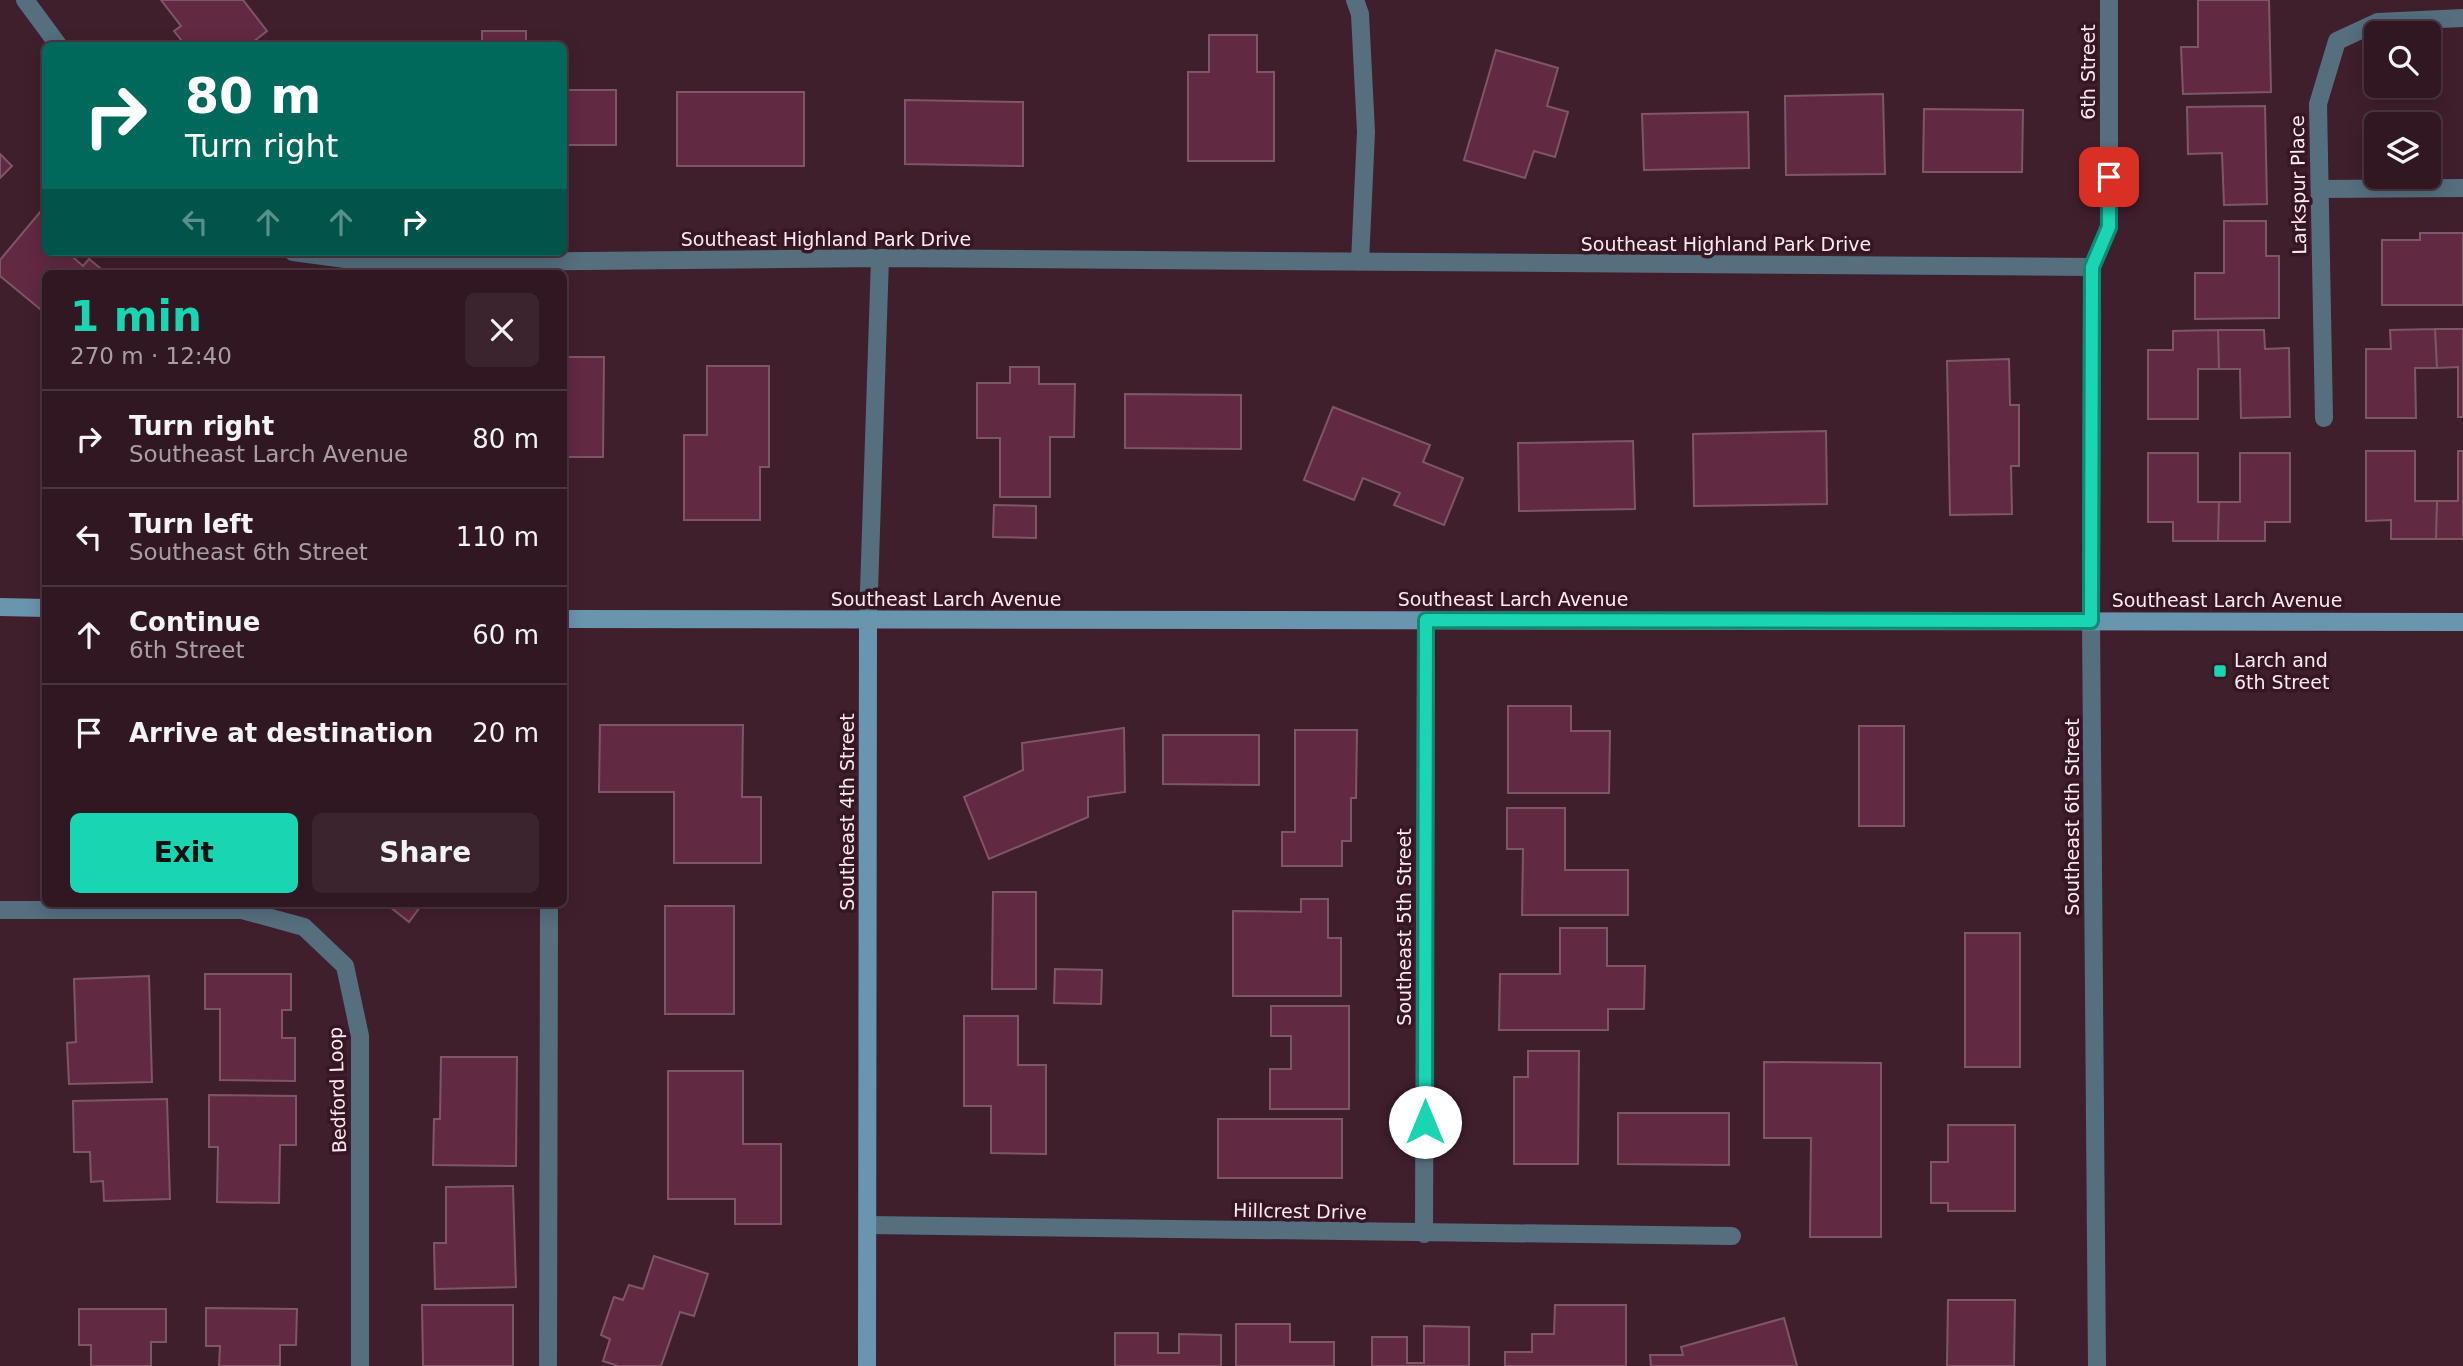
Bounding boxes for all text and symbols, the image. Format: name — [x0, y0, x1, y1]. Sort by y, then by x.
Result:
map controls — [2364, 21, 2441, 189]
button: search — [2364, 21, 2441, 98]
street label: 6th Street — [2077, 24, 2099, 120]
text: 80 m — [185, 68, 321, 125]
icon: right — [70, 70, 161, 161]
button: layers — [2364, 112, 2441, 189]
street label: Larkspur Place — [2286, 115, 2310, 255]
text: Turn right — [185, 127, 338, 165]
pin — [2079, 147, 2139, 207]
icon: arrive — [2090, 158, 2128, 196]
icon: left — [176, 203, 214, 241]
icon: ahead — [249, 203, 287, 241]
icon: ahead — [322, 203, 360, 241]
icon: right — [395, 203, 433, 241]
street label: Southeast Highland Park Drive — [681, 228, 971, 250]
street label: Southeast Highland Park Drive — [1581, 233, 1871, 255]
text: 1 min — [70, 292, 202, 341]
button: close — [465, 293, 539, 367]
text: 270 m · 12:40 — [70, 343, 232, 369]
text: Turn right — [129, 411, 274, 441]
icon: right — [70, 420, 108, 458]
text: 80 m — [472, 424, 539, 454]
text: Southeast Larch Avenue — [129, 441, 408, 467]
text: Turn left — [129, 509, 253, 539]
icon: left — [70, 518, 108, 556]
text: 110 m — [456, 522, 539, 552]
text: Southeast 6th Street — [129, 539, 368, 565]
street label: Southeast Larch Avenue — [831, 588, 1061, 610]
street label: Southeast Larch Avenue — [1398, 588, 1628, 610]
street label: Southeast Larch Avenue — [2112, 589, 2342, 611]
text: Continue — [129, 607, 260, 637]
icon: ahead — [70, 616, 108, 654]
text: 60 m — [472, 620, 539, 650]
text: 6th Street — [129, 637, 244, 663]
place label: Larch and 6th Street — [2234, 649, 2329, 693]
marker: Larch and 6th Street — [2212, 663, 2228, 679]
street label: Southeast 4th Street — [836, 713, 858, 911]
icon: arrive — [70, 714, 108, 752]
text: Arrive at destination — [129, 718, 433, 748]
text: 20 m — [472, 718, 539, 748]
street label: Southeast 6th Street — [2061, 718, 2083, 916]
button: Exit — [70, 813, 298, 893]
button: Share — [312, 813, 539, 893]
street label: Southeast 5th Street — [1393, 828, 1415, 1026]
street label: Bedford Loop — [324, 1027, 350, 1153]
position arrow — [1388, 1085, 1462, 1159]
street label: Hillcrest Drive — [1233, 1199, 1367, 1223]

